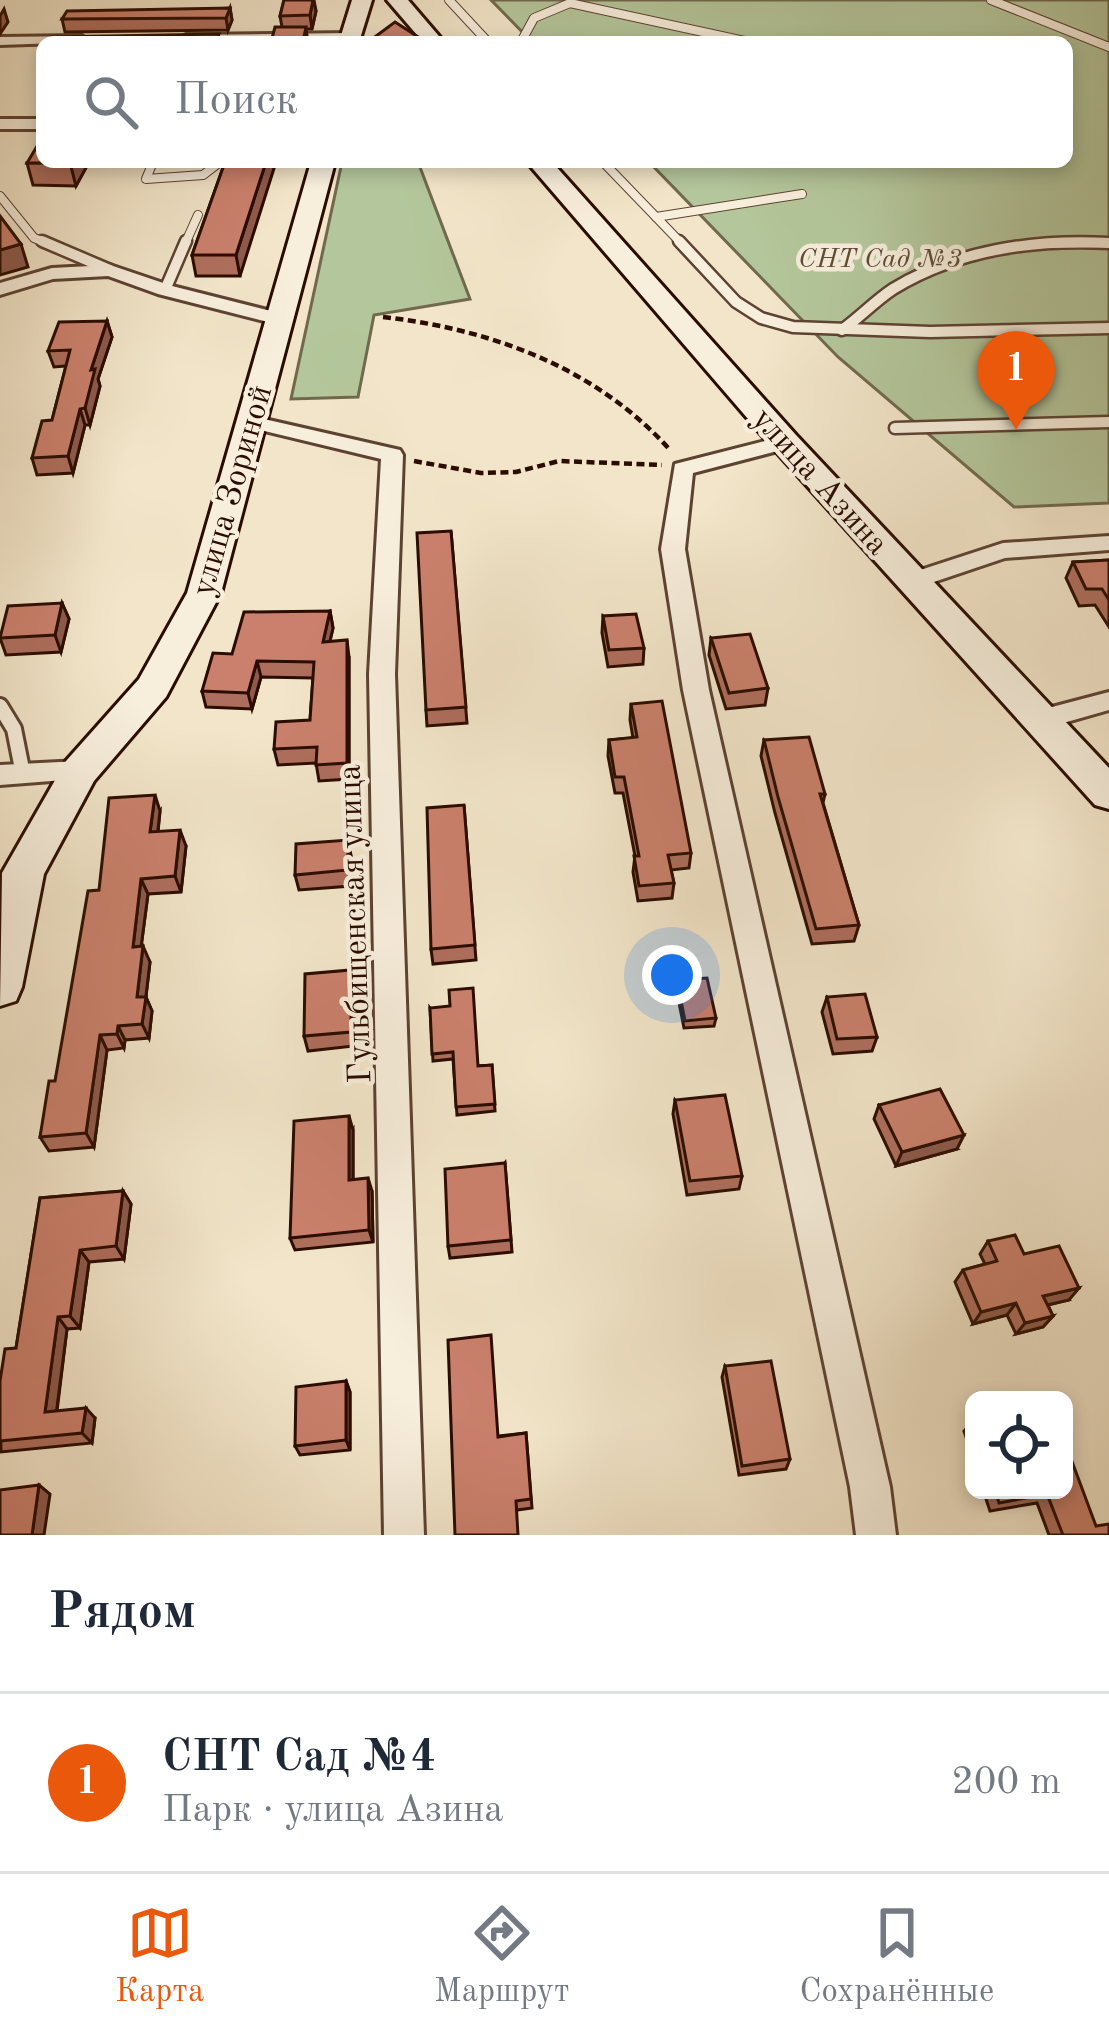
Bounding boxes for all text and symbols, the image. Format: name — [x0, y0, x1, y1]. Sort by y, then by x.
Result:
search box — [36, 36, 1073, 168]
icon: search — [78, 69, 144, 135]
text: Поиск — [174, 79, 298, 124]
park label: СНТ Сад №3 — [798, 246, 962, 273]
pin: 1 — [977, 331, 1055, 430]
street label: улица Зориной — [188, 382, 279, 600]
street label: улица Азина — [745, 402, 894, 562]
street label: Гульбищенская улица — [334, 764, 379, 1084]
your location — [642, 945, 702, 1005]
map controls — [965, 1391, 1073, 1499]
button: locate — [965, 1391, 1073, 1499]
text: Рядом — [48, 1588, 196, 1639]
text: СНТ Сад №4 — [162, 1736, 436, 1781]
text: 1 — [76, 1763, 98, 1802]
text: 200 m — [951, 1763, 1061, 1802]
text: Парк · улица Азина — [162, 1791, 504, 1830]
tab: Карта — [115, 1900, 204, 2013]
tab: Маршрут — [434, 1900, 570, 2013]
tab: Сохранённые — [799, 1900, 994, 2013]

